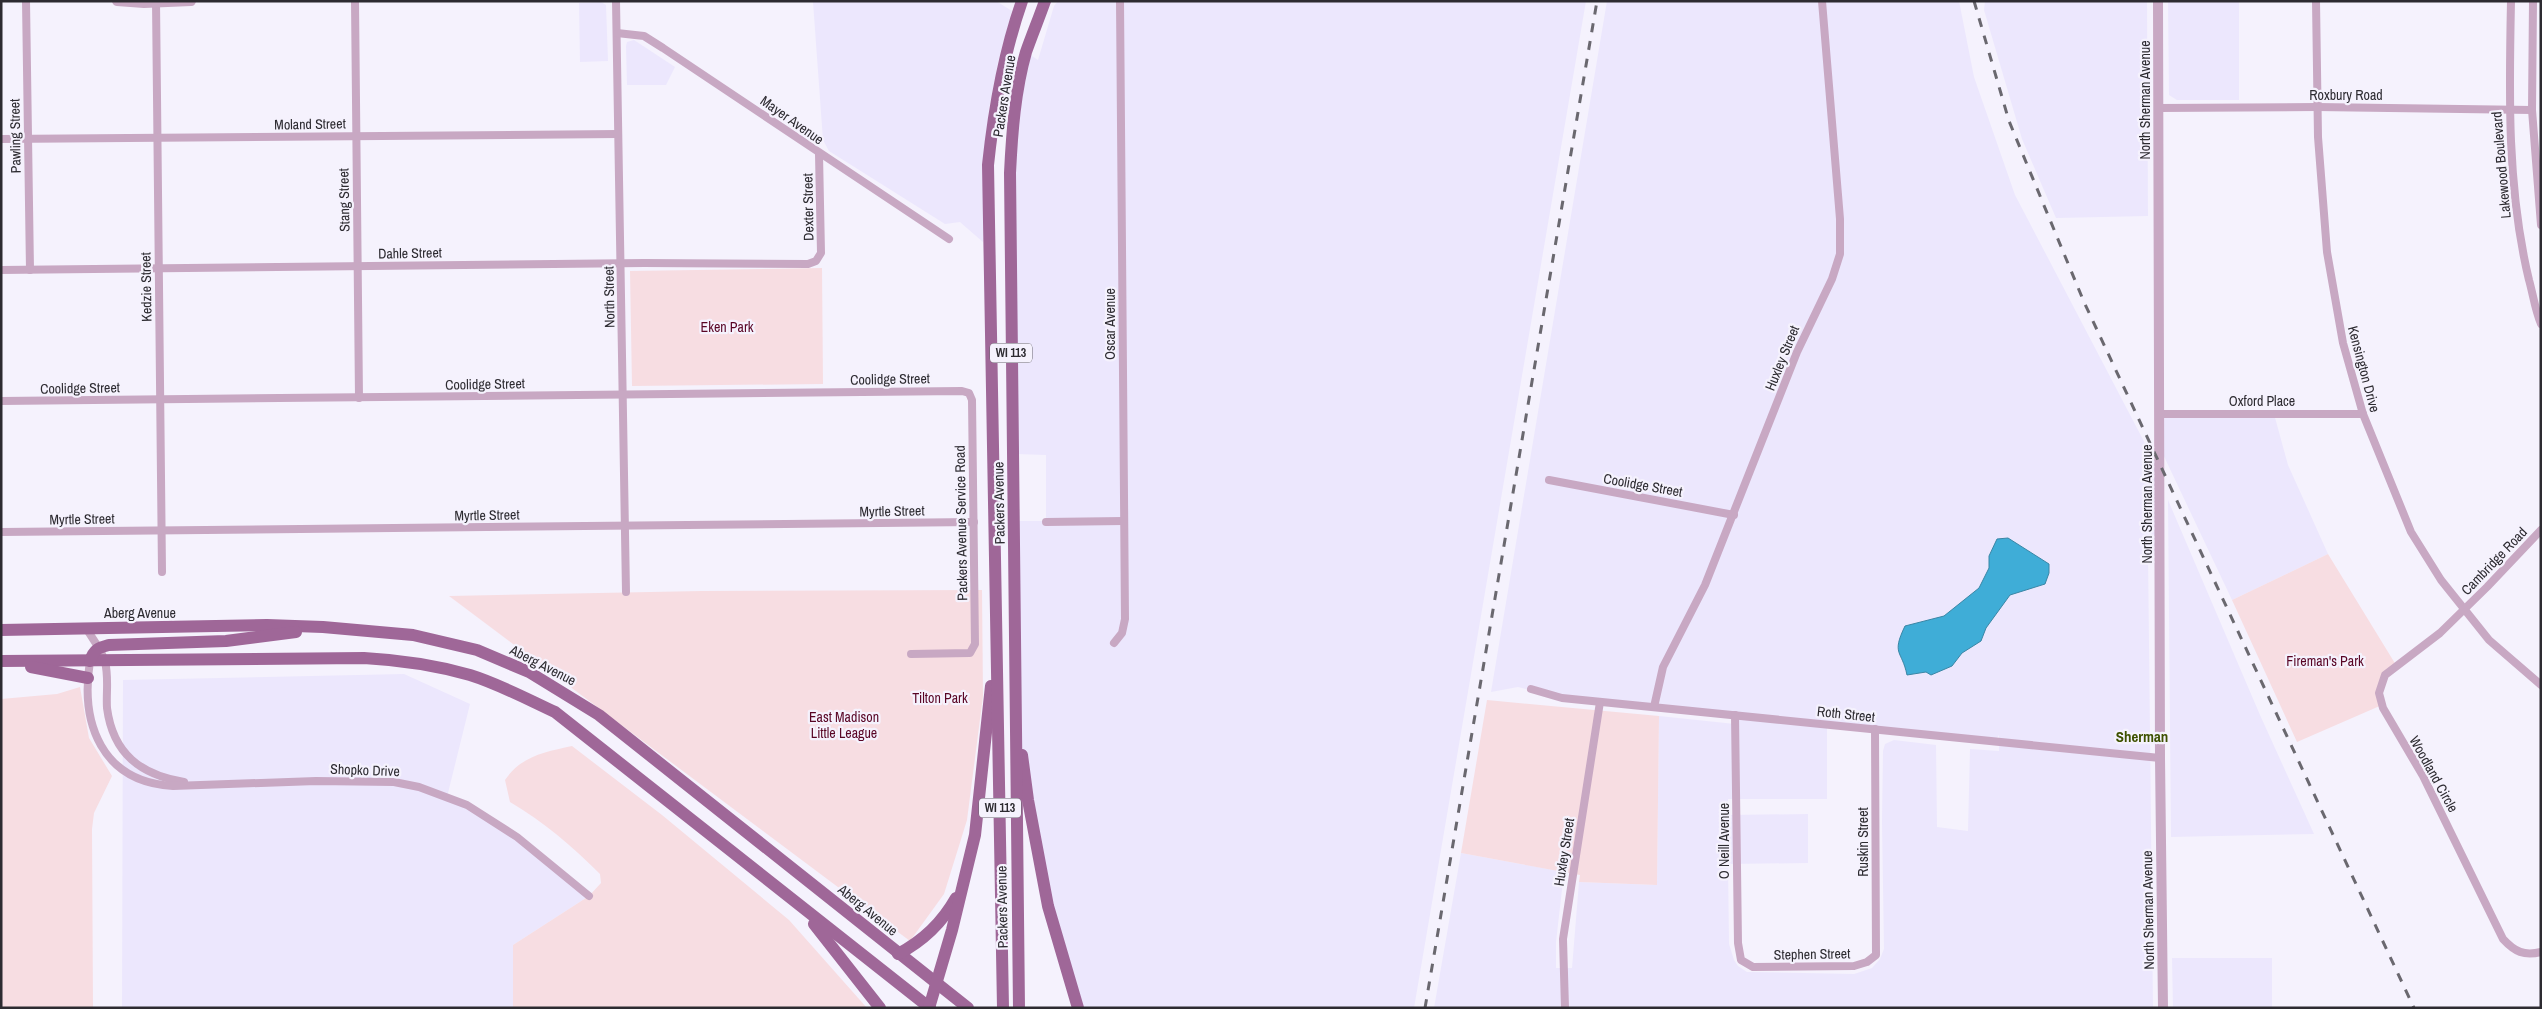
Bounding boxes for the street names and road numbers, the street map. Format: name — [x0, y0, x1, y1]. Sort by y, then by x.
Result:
street label: North Sherman Avenue — [2136, 40, 2154, 160]
street label: Packers Avenue — [989, 54, 1019, 138]
street label: Roxbury Road — [2309, 86, 2383, 104]
street label: Mayer Avenue — [757, 92, 827, 148]
street label: Pawling Street — [5, 99, 25, 173]
street label: Lakewood Boulevard — [2487, 111, 2515, 219]
street label: Moland Street — [274, 114, 346, 134]
street label: Stang Street — [334, 168, 354, 232]
street label: Dexter Street — [798, 173, 818, 241]
street label: Dahle Street — [378, 243, 442, 263]
street label: Kedzie Street — [136, 252, 156, 322]
street label: North Street — [599, 266, 619, 328]
street label: Oscar Avenue — [1101, 288, 1119, 360]
street label: Huxley Street — [1761, 323, 1803, 393]
street label: Kensington Drive — [2344, 324, 2384, 414]
road number: WI 113 — [990, 343, 1032, 362]
street label: Coolidge Street — [850, 369, 930, 389]
street label: Coolidge Street — [445, 374, 525, 394]
street label: Coolidge Street — [40, 378, 120, 398]
street label: Oxford Place — [2229, 392, 2295, 410]
street label: North Sherman Avenue — [2138, 444, 2156, 564]
street label: Packers Avenue Service Road — [951, 445, 971, 601]
street label: Packers Avenue — [989, 461, 1009, 545]
street label: Coolidge Street — [1602, 469, 1684, 501]
street label: Myrtle Street — [859, 501, 925, 521]
street label: Myrtle Street — [454, 505, 520, 525]
street label: Myrtle Street — [49, 509, 115, 529]
street label: Cambridge Road — [2457, 523, 2531, 599]
street label: Aberg Avenue — [103, 604, 176, 622]
street label: Aberg Avenue — [506, 640, 579, 689]
street label: Roth Street — [1816, 702, 1876, 726]
street label: Woodland Circle — [2406, 733, 2462, 815]
street label: Shopko Drive — [330, 760, 400, 780]
road number: WI 113 — [979, 798, 1021, 818]
street label: O Neill Avenue — [1715, 803, 1733, 879]
street label: Ruskin Street — [1854, 807, 1872, 877]
street label: Huxley Street — [1550, 817, 1578, 887]
street label: North Sherman Avenue — [2138, 850, 2158, 970]
street label: Packers Avenue — [992, 865, 1012, 949]
street label: Aberg Avenue — [834, 880, 902, 940]
street label: Stephen Street — [1774, 944, 1850, 964]

